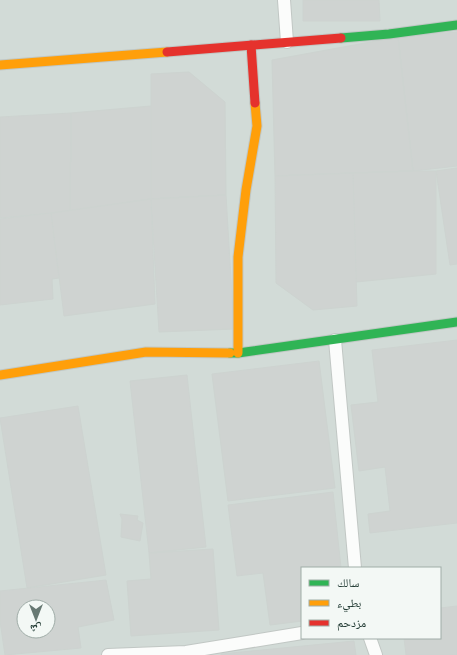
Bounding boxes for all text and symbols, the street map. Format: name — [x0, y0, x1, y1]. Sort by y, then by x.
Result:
legend — [301, 567, 441, 639]
text: سالك — [337, 575, 359, 591]
text: بطيء — [337, 595, 361, 613]
north arrow — [16, 599, 56, 639]
text: مزدحم — [337, 615, 366, 631]
text: ش — [30, 621, 42, 636]

